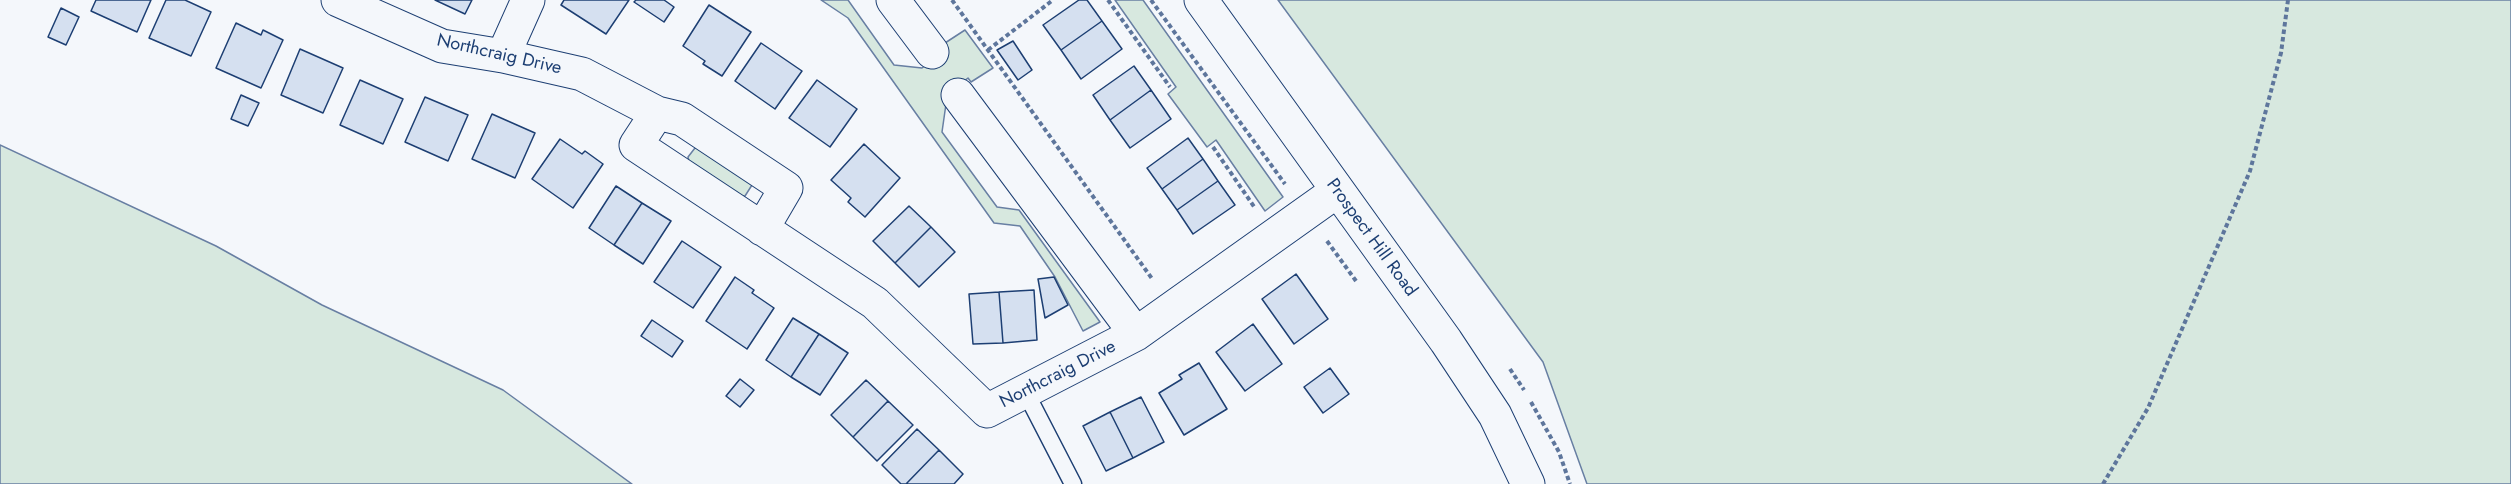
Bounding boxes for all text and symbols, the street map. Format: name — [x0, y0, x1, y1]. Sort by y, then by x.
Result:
street label: Northcraig Drive — [434, 30, 564, 80]
street label: Prospect Hill Road — [1321, 175, 1421, 301]
street label: Northcraig Drive — [996, 336, 1120, 414]

